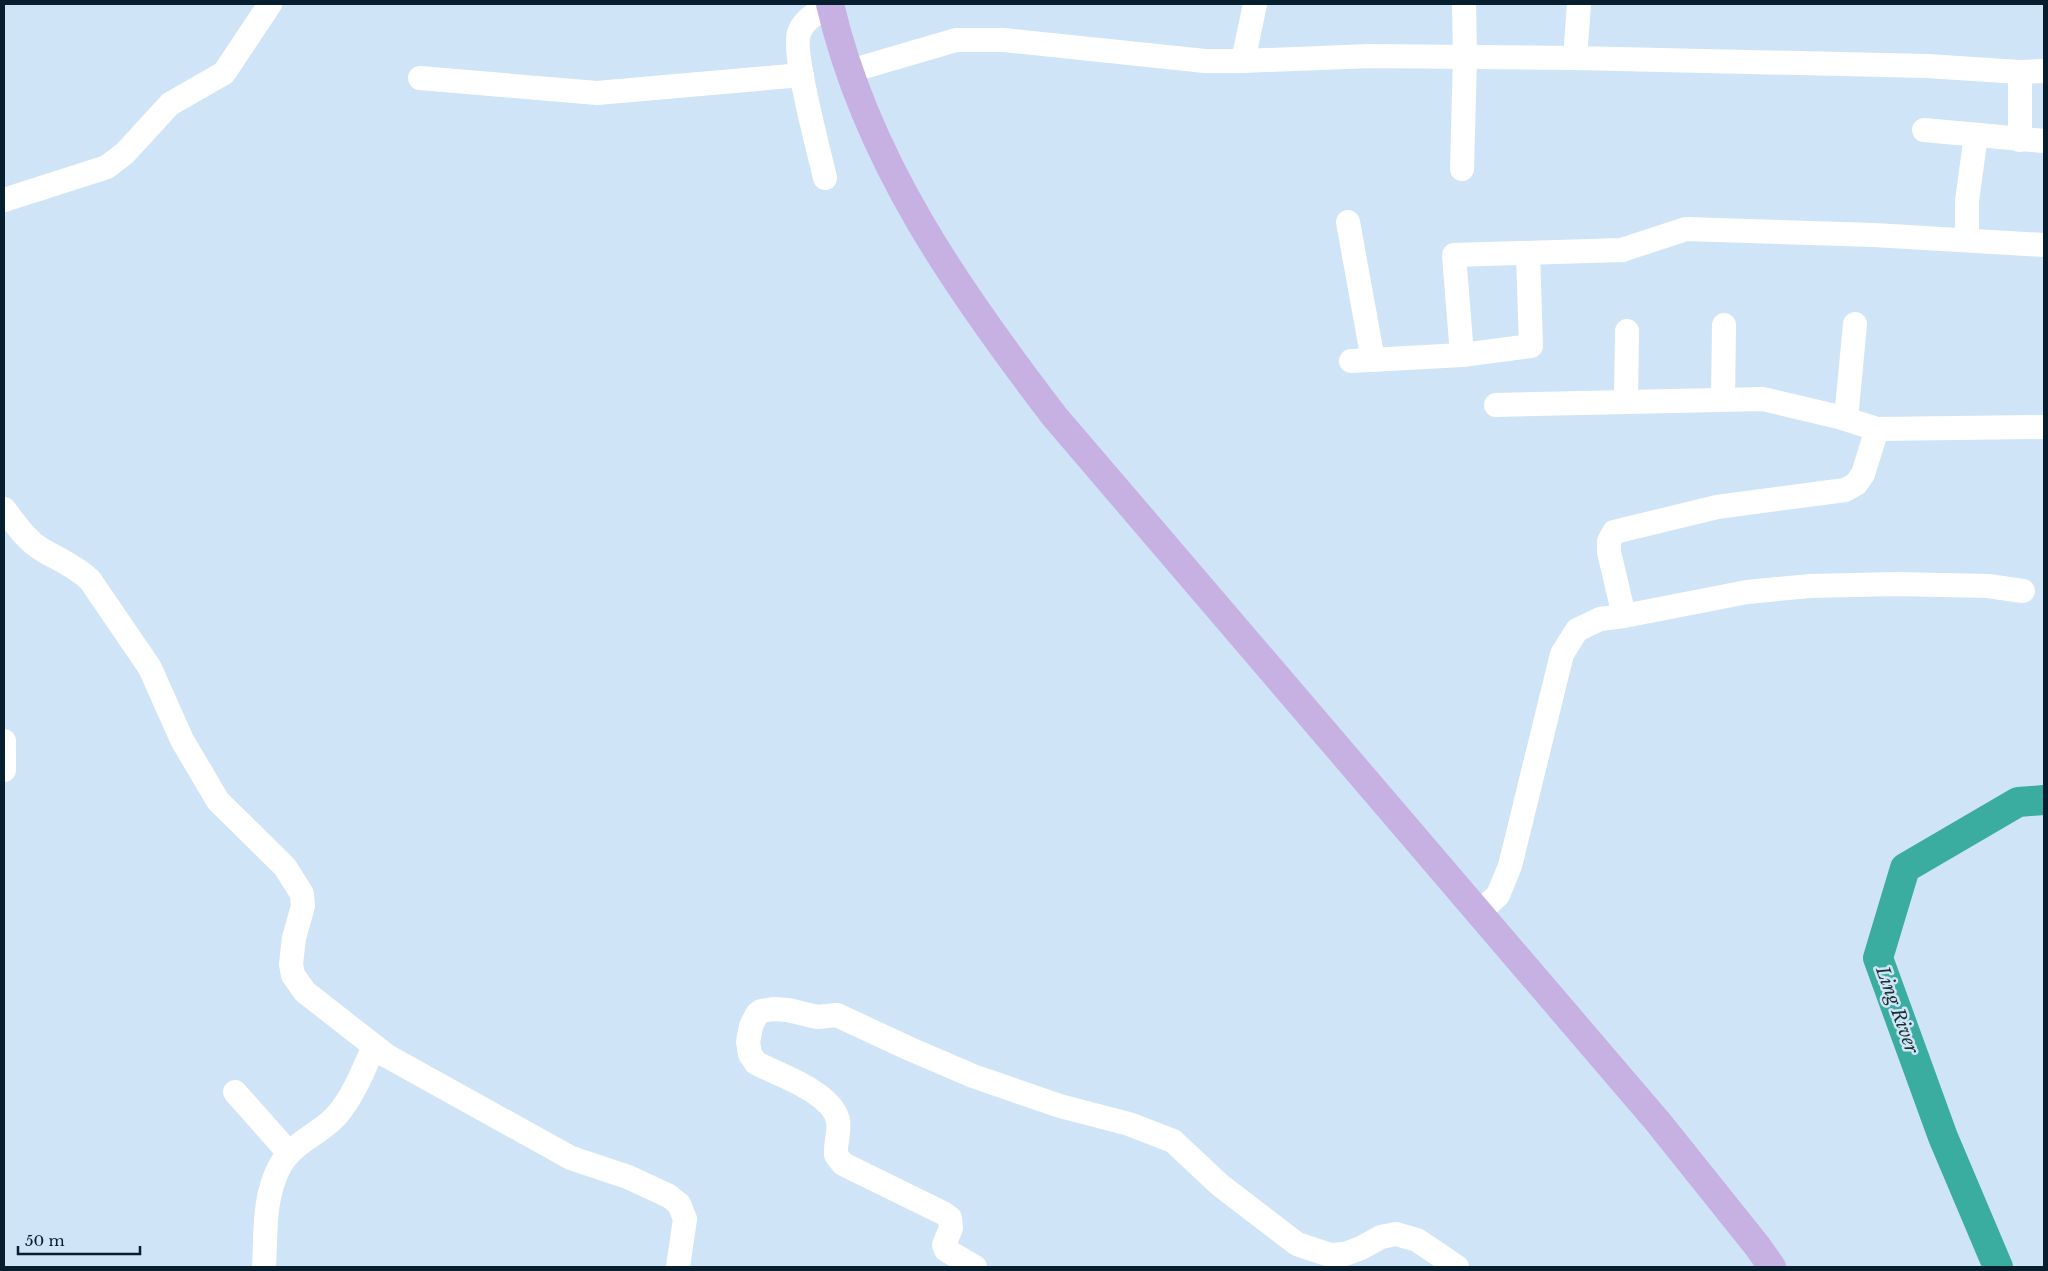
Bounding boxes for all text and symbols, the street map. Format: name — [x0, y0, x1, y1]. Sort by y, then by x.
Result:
water label: Ling River — [1871, 963, 1923, 1057]
scale bar — [18, 1224, 140, 1256]
text: 50 m — [25, 1231, 65, 1250]

